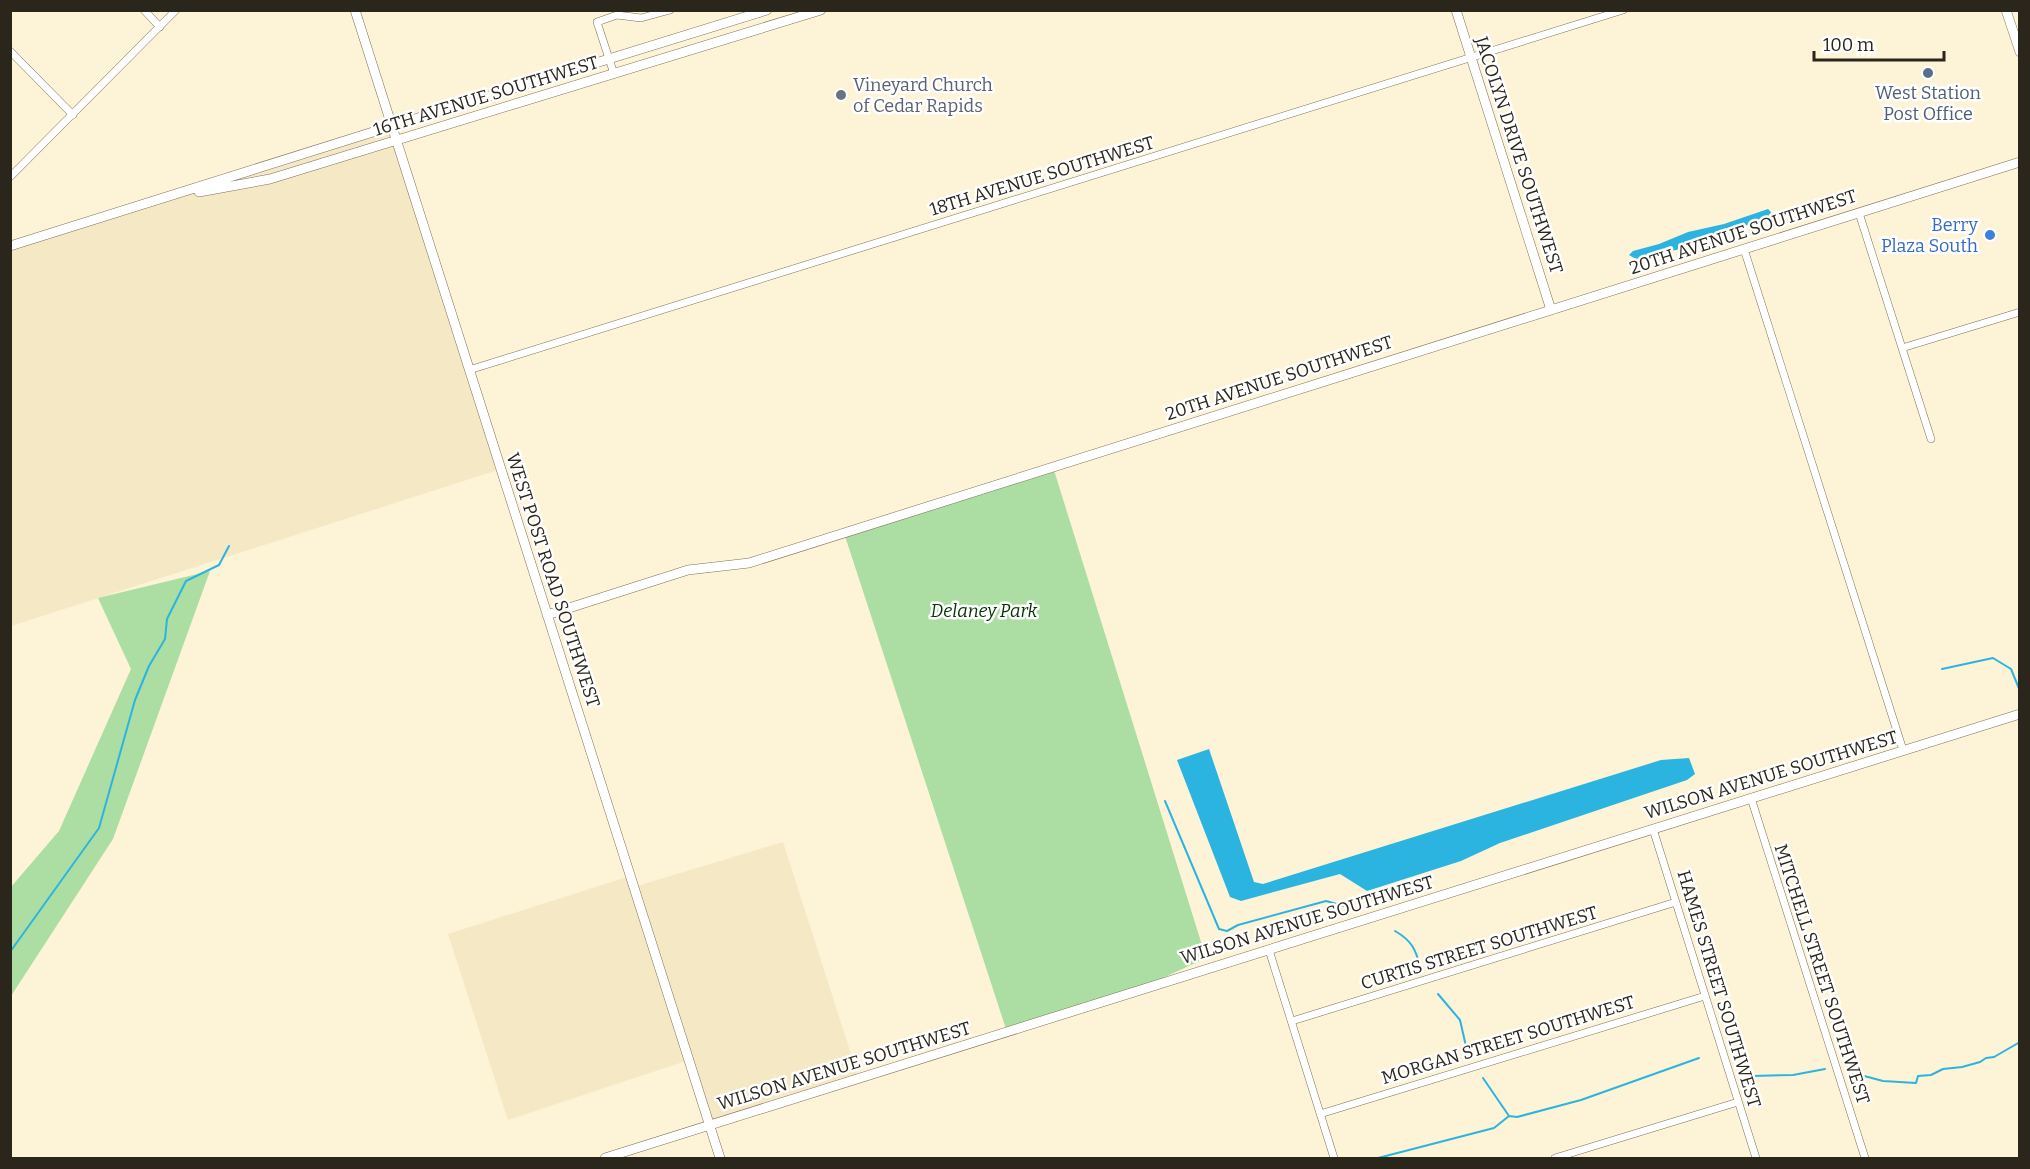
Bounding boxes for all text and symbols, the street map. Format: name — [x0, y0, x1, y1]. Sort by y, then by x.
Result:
scale bar — [1814, 24, 1944, 62]
street label: JACOLYN DRIVE SOUTHWEST — [1470, 33, 1568, 277]
text: 100 m — [1823, 34, 1874, 56]
street label: 16TH AVENUE SOUTHWEST — [371, 51, 602, 141]
marker: West Station Post Office — [1921, 66, 1935, 80]
place label: Vineyard Church of Cedar Rapids — [853, 74, 993, 117]
place label: West Station Post Office — [1875, 82, 1982, 125]
marker: Vineyard Church of Cedar Rapids — [834, 88, 848, 102]
street label: 18TH AVENUE SOUTHWEST — [927, 131, 1157, 221]
street label: 20TH AVENUE SOUTHWEST — [1627, 185, 1860, 279]
place label: Berry Plaza South — [1881, 214, 1978, 257]
marker: Berry Plaza South — [1983, 228, 1997, 242]
street label: 20TH AVENUE SOUTHWEST — [1163, 331, 1396, 425]
street label: WEST POST ROAD SOUTHWEST — [501, 450, 605, 711]
park label: Delaney Park — [931, 600, 1038, 622]
street label: WILSON AVENUE SOUTHWEST — [1642, 726, 1901, 824]
street label: MITCHELL STREET SOUTHWEST — [1769, 841, 1875, 1107]
street label: HAMES STREET SOUTHWEST — [1672, 868, 1766, 1111]
street label: WILSON AVENUE SOUTHWEST — [1178, 871, 1437, 969]
street label: CURTIS STREET SOUTHWEST — [1358, 901, 1600, 995]
street label: MORGAN STREET SOUTHWEST — [1379, 991, 1638, 1089]
street label: WILSON AVENUE SOUTHWEST — [715, 1017, 974, 1115]

